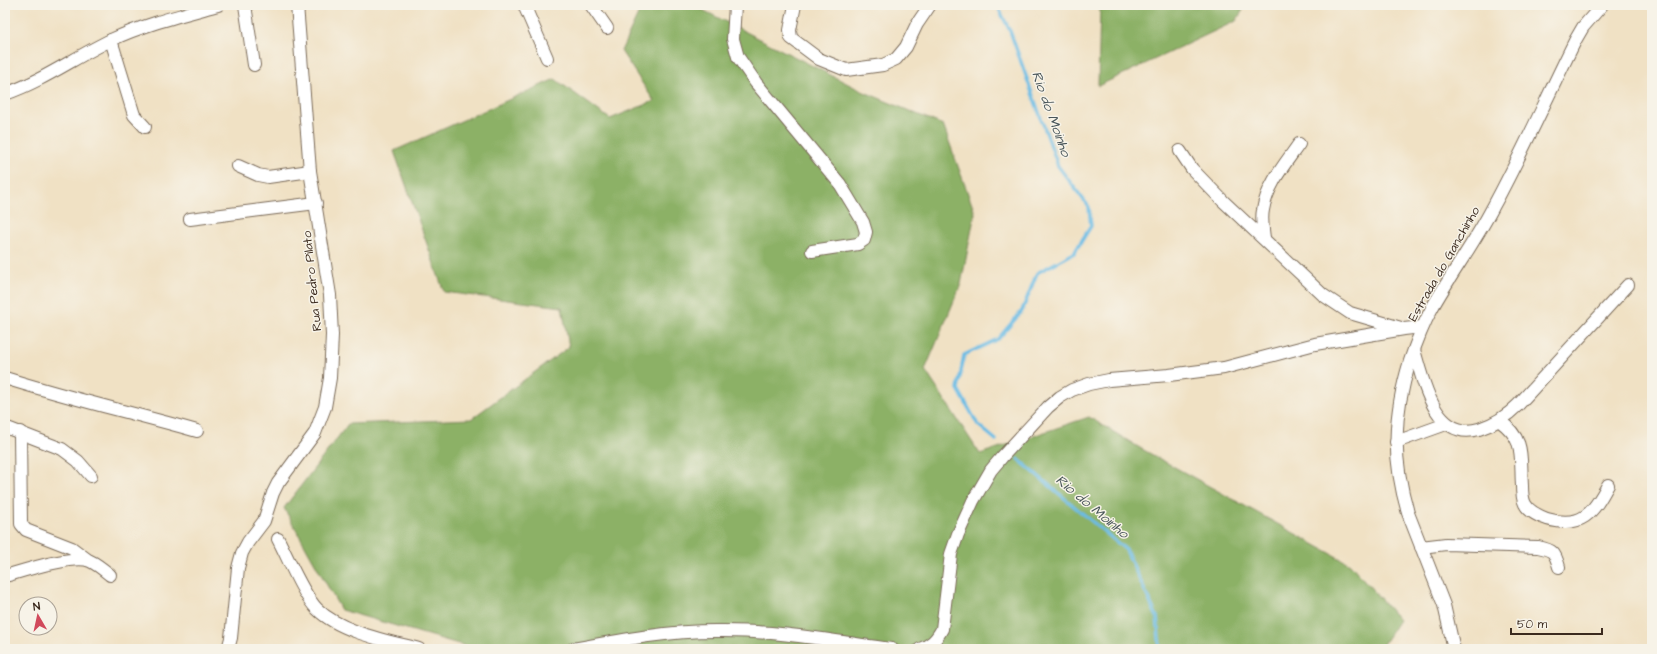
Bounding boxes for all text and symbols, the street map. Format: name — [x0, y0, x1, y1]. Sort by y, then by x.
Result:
water label: Rio do Moinho — [1026, 68, 1076, 161]
street label: Estrada do Ganchinho — [1404, 203, 1485, 325]
street label: Rua Pedro Pilato — [298, 229, 326, 332]
water label: Rio do Moinho — [1051, 471, 1134, 544]
north arrow — [18, 596, 58, 636]
text: N — [32, 599, 41, 615]
scale bar — [1511, 610, 1602, 636]
text: 50 m — [1517, 616, 1548, 633]

